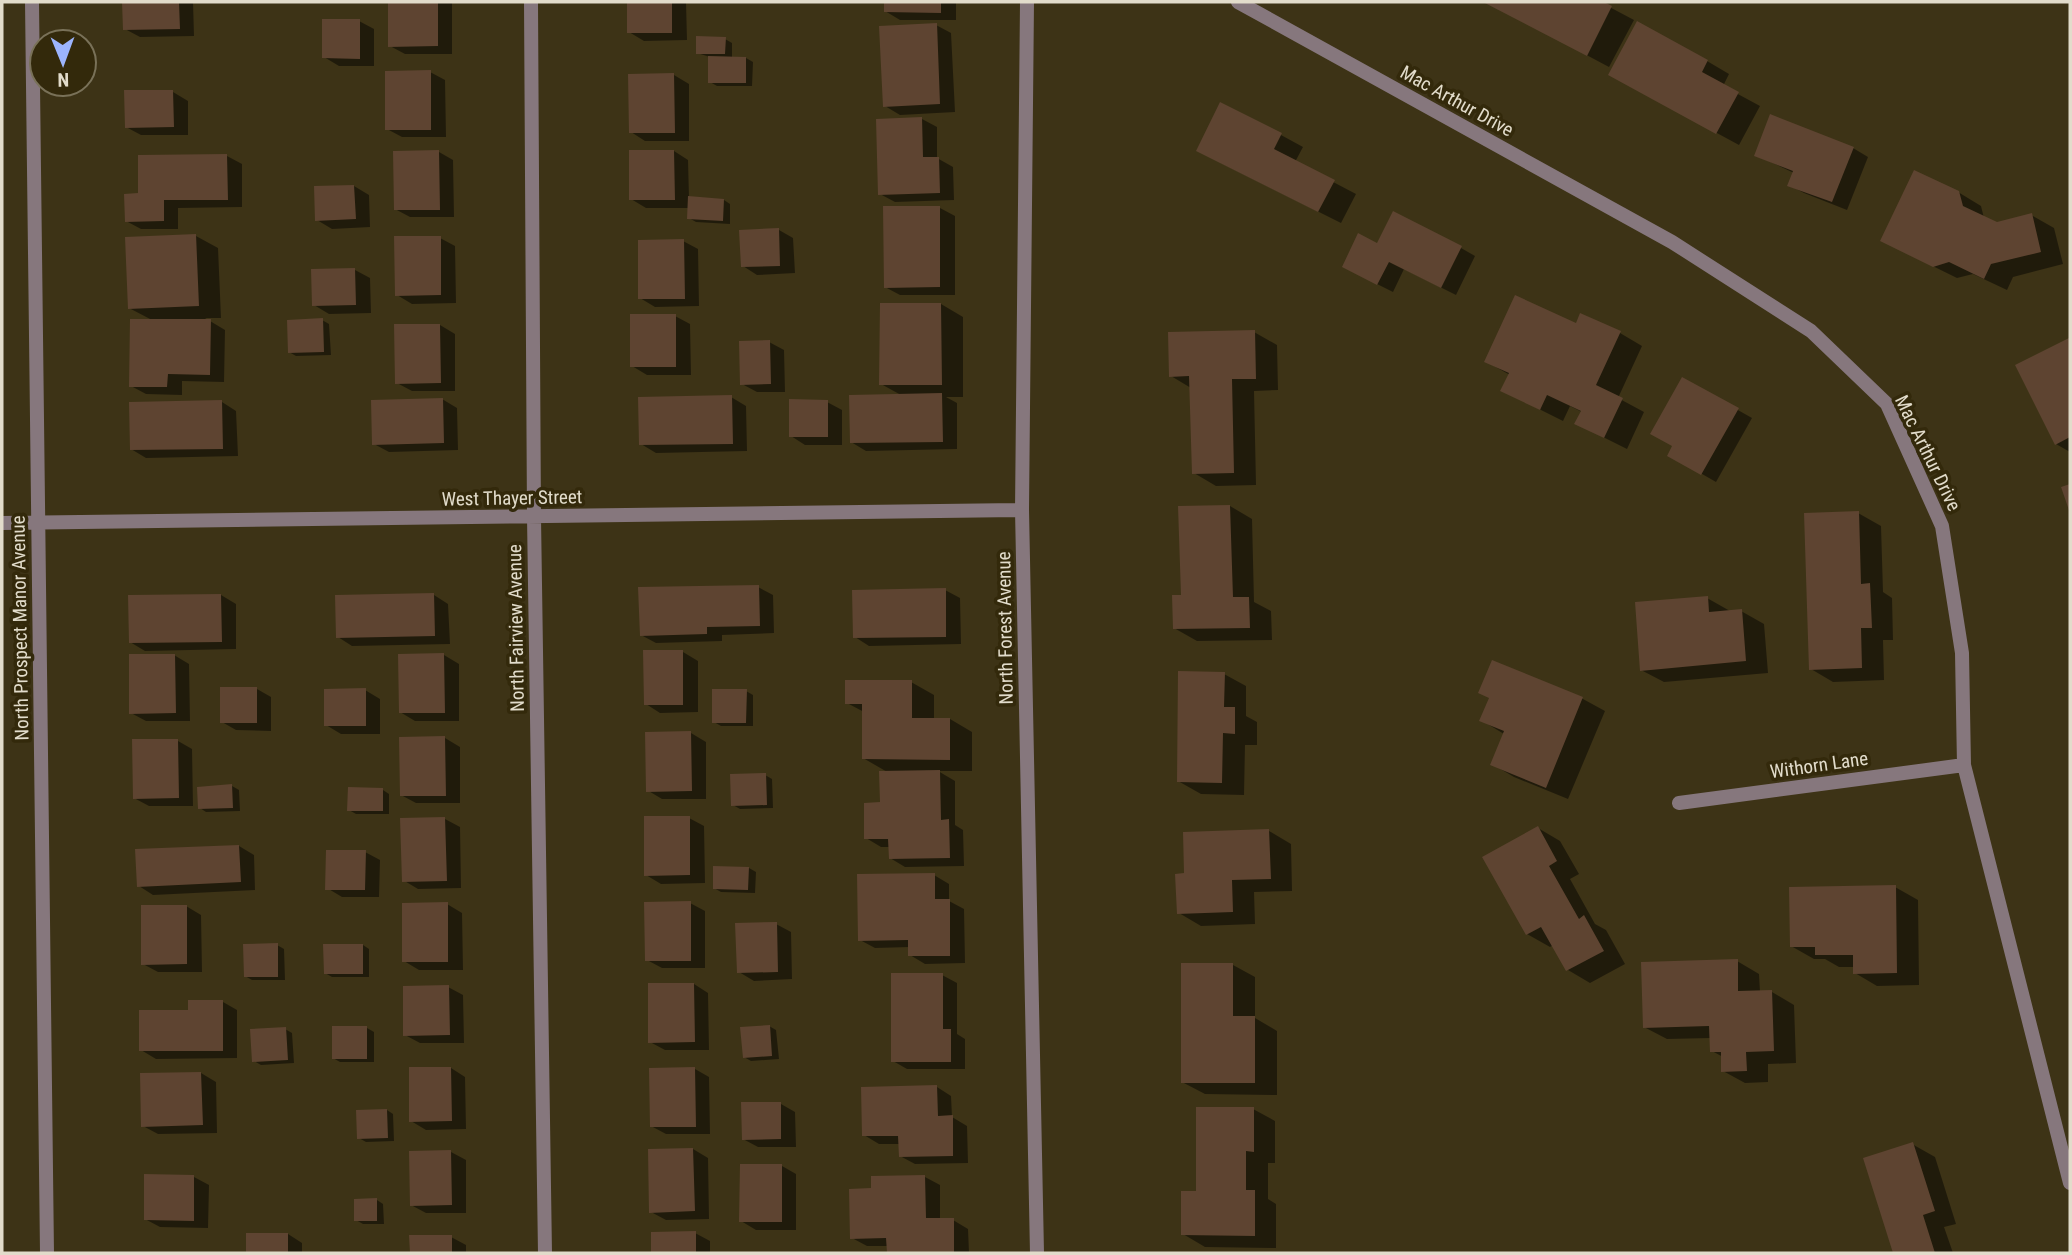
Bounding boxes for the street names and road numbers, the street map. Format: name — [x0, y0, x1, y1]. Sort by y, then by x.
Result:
street label: Mac Arthur Drive — [1396, 60, 1518, 142]
street label: Mac Arthur Drive — [1890, 391, 1966, 515]
street label: West Thayer Street — [441, 485, 583, 511]
street label: North Prospect Manor Avenue — [7, 515, 33, 741]
street label: North Fairview Avenue — [503, 544, 529, 712]
street label: North Forest Avenue — [992, 551, 1018, 705]
street label: Withorn Lane — [1768, 747, 1870, 783]

